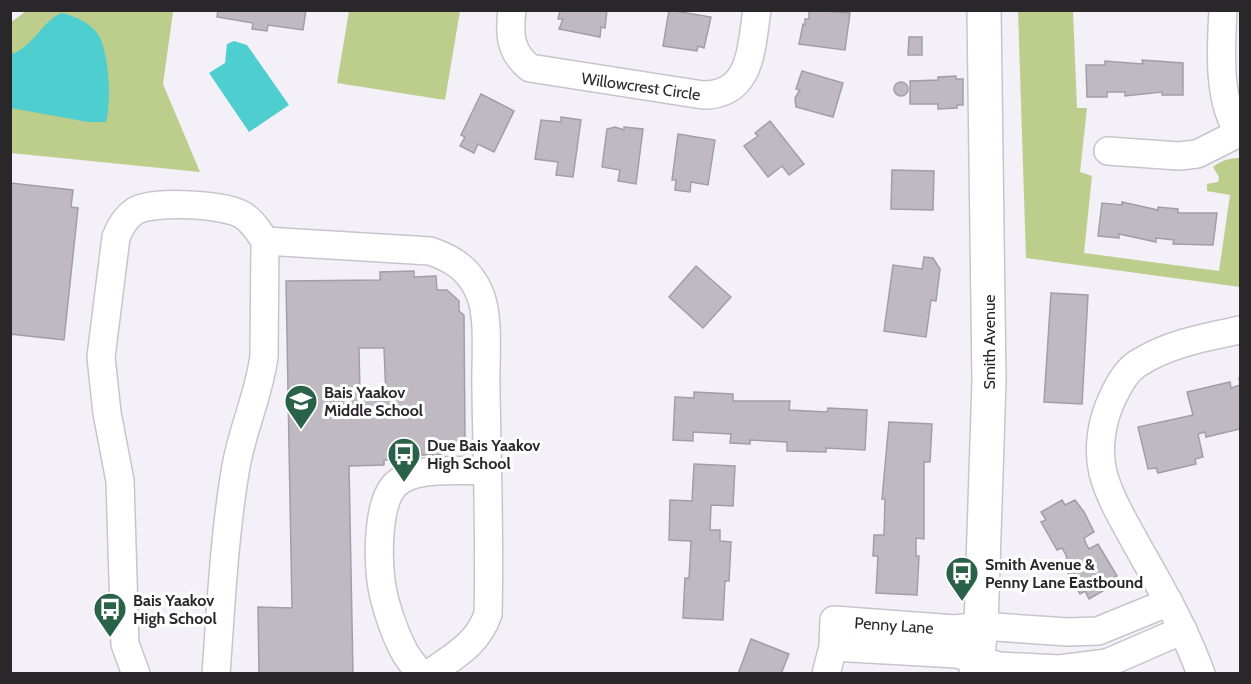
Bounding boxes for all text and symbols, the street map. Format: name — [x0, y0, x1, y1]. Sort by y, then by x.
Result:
street label: Willowcrest Circle — [580, 69, 702, 104]
street label: Smith Avenue — [980, 294, 999, 390]
school or university icon: Bais Yaakov Middle School — [283, 383, 319, 430]
place label: Bais Yaakov Middle School — [324, 383, 423, 420]
bus stop icon: Due Bais Yaakov High School — [386, 436, 422, 483]
place label: Due Bais Yaakov High School — [427, 436, 540, 473]
bus stop icon: Smith Avenue & Penny Lane Eastbound — [944, 555, 980, 602]
place label: Smith Avenue & Penny Lane Eastbound — [985, 555, 1143, 592]
bus stop icon: Bais Yaakov High School — [92, 591, 128, 638]
place label: Bais Yaakov High School — [133, 591, 217, 628]
street label: Penny Lane — [854, 613, 934, 638]

